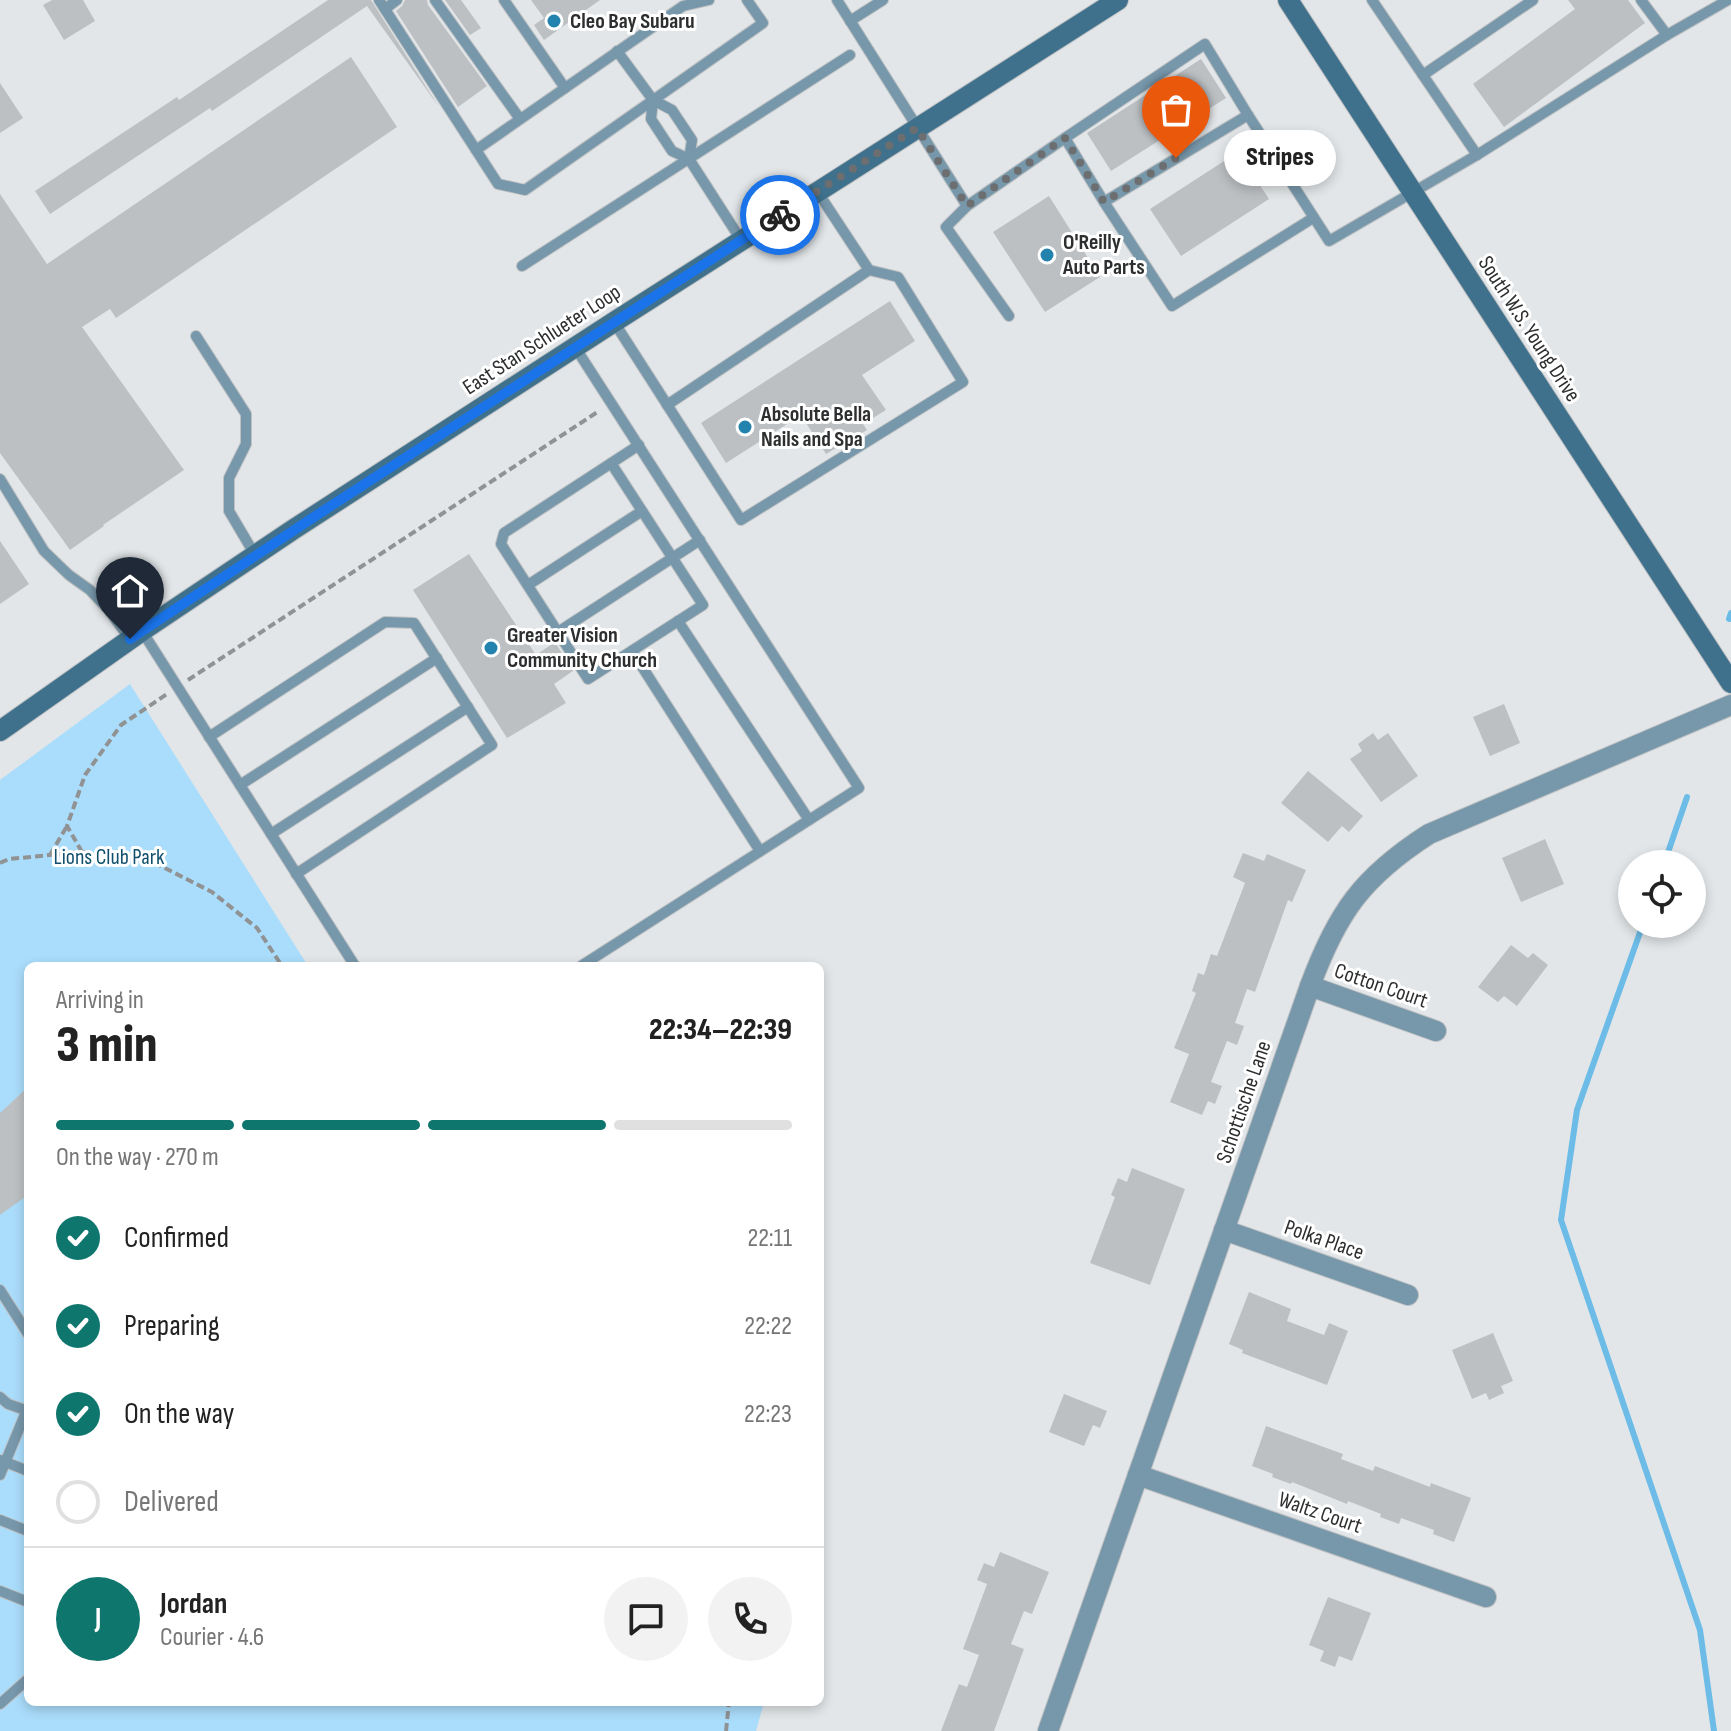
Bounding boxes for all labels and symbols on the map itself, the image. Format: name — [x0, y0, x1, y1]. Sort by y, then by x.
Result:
place label: Cleo Bay Subaru — [570, 8, 695, 35]
marker: Cleo Bay Subaru — [545, 12, 563, 30]
pin — [1142, 76, 1210, 158]
callout: Stripes — [1224, 130, 1336, 186]
courier — [740, 175, 820, 255]
place label: O'Reilly Auto Parts — [1062, 229, 1145, 281]
marker: O'Reilly Auto Parts — [1038, 246, 1056, 264]
street label: South W.S. Young Drive — [1472, 251, 1586, 407]
street label: East Stan Schlueter Loop — [458, 279, 626, 401]
place label: Absolute Bella Nails and Spa — [760, 401, 871, 453]
marker: Absolute Bella Nails and Spa — [736, 418, 754, 436]
pin — [96, 557, 164, 639]
place label: Greater Vision Community Church — [507, 622, 657, 674]
marker: Greater Vision Community Church — [482, 639, 500, 657]
park label: Lions Club Park — [54, 844, 165, 871]
street label: Cotton Court — [1331, 957, 1431, 1015]
street label: Schottische Lane — [1210, 1037, 1278, 1167]
street label: Polka Place — [1281, 1214, 1367, 1266]
street label: Waltz Court — [1275, 1486, 1366, 1540]

